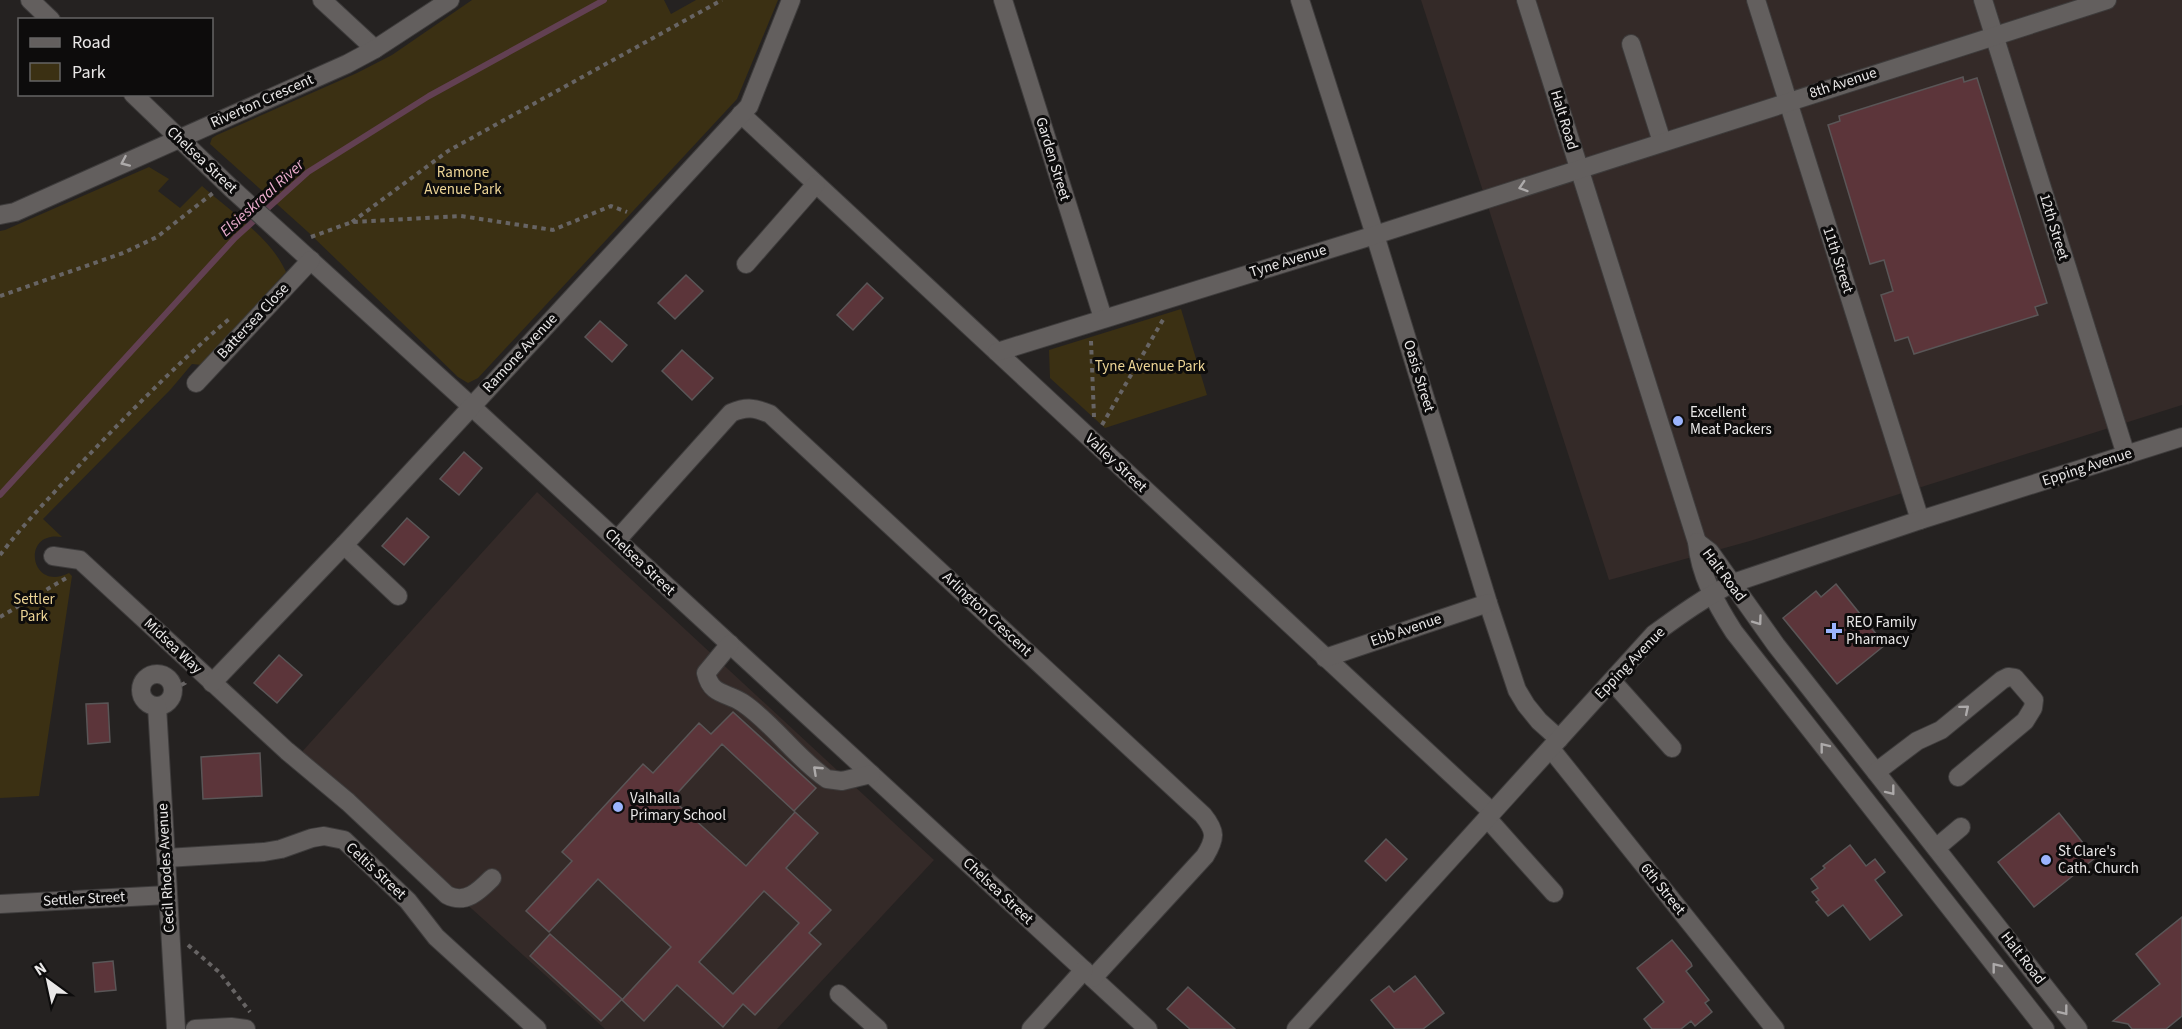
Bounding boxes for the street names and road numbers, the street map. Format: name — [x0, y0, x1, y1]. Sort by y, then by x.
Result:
street label: 8th Avenue — [1807, 62, 1879, 104]
street label: Riverton Crescent — [207, 69, 317, 133]
street label: Halt Road — [1545, 88, 1583, 152]
street label: Garden Street — [1030, 115, 1076, 203]
street label: Chelsea Street — [162, 122, 242, 198]
street label: 12th Street — [2034, 191, 2074, 263]
street label: 11th Street — [1817, 224, 1859, 296]
street label: Tyne Avenue — [1247, 239, 1329, 283]
street label: Battersea Close — [212, 278, 294, 364]
street label: Ramone Avenue — [478, 309, 562, 397]
street label: Oasis Street — [1398, 337, 1440, 415]
street label: Valley Street — [1080, 429, 1152, 497]
street label: Epping Avenue — [2039, 443, 2135, 491]
street label: Chelsea Street — [600, 524, 680, 600]
street label: Halt Road — [1697, 544, 1751, 606]
street label: Arlington Crescent — [938, 567, 1036, 661]
street label: Ebb Avenue — [1368, 608, 1444, 652]
street label: Midsea Way — [139, 613, 207, 679]
street label: Epping Avenue — [1590, 622, 1670, 704]
street label: Cecil Rhodes Avenue — [152, 803, 180, 933]
street label: Celtis Street — [341, 838, 411, 904]
street label: Chelsea Street — [958, 853, 1038, 929]
street label: 6th Street — [1636, 859, 1690, 919]
street label: Settler Street — [42, 886, 126, 912]
street label: Halt Road — [1996, 927, 2050, 989]

